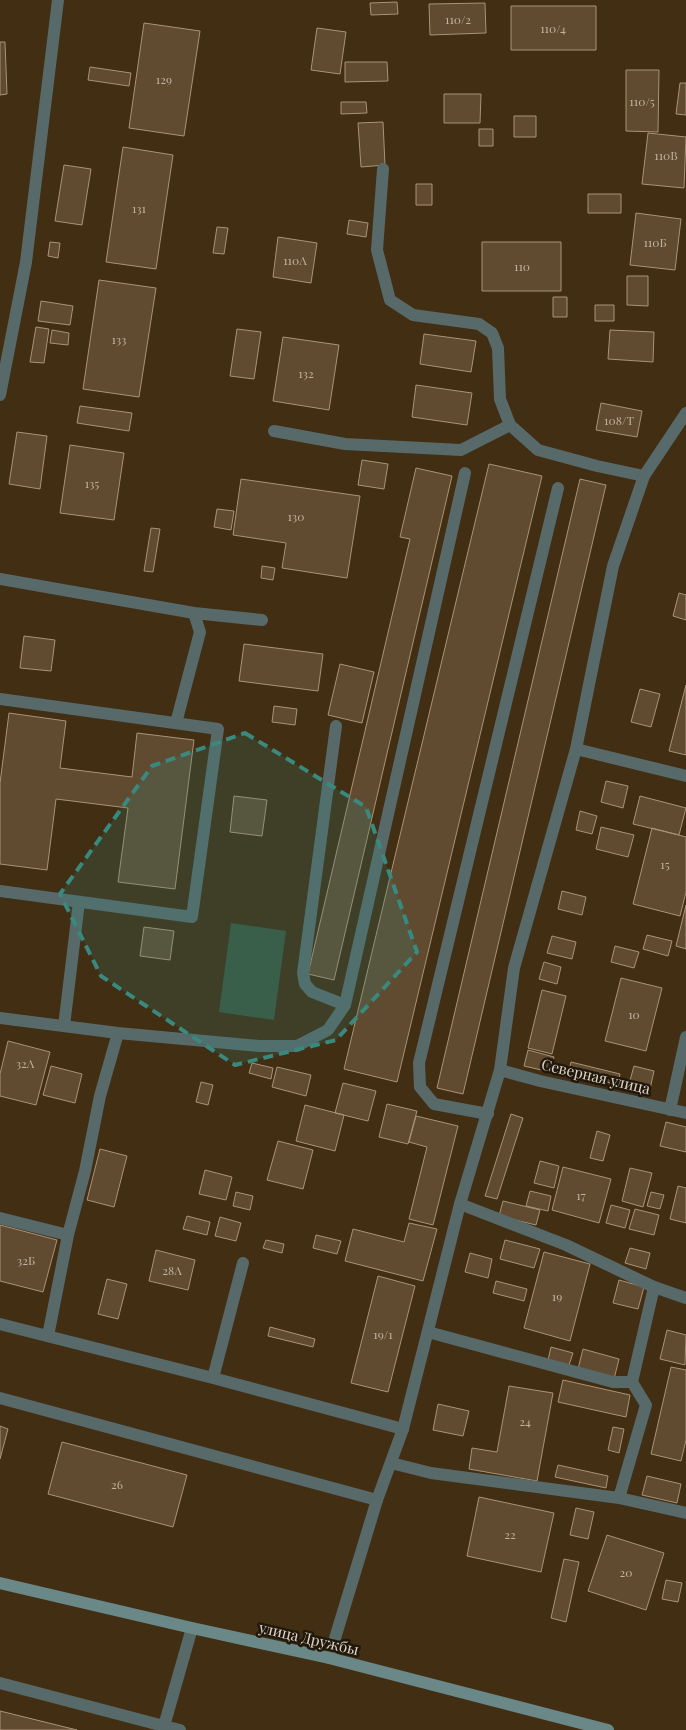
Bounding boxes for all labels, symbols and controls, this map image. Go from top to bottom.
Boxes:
house number: 110/2 [445,11,471,27]
house number: 110/4 [540,20,566,36]
house number: 129 [156,71,172,87]
house number: 110/5 [629,93,655,109]
house number: 110В [654,147,678,163]
house number: 131 [132,200,147,216]
house number: 110Б [643,234,667,250]
house number: 110А [283,252,307,268]
house number: 110 [514,258,530,274]
house number: 133 [111,331,127,347]
house number: 132 [298,365,314,381]
house number: 108/Т [604,412,634,428]
house number: 135 [85,475,99,491]
house number: 130 [288,508,304,524]
house number: 15 [660,856,670,872]
house number: 10 [628,1006,640,1022]
street label: Северная улица [540,1054,653,1098]
house number: 32А [16,1055,35,1071]
house number: 17 [576,1187,586,1203]
house number: 32Б [17,1252,35,1268]
house number: 28А [162,1262,182,1278]
house number: 19 [552,1288,562,1304]
house number: 19/1 [373,1326,393,1342]
house number: 24 [519,1413,531,1429]
house number: 26 [111,1476,123,1492]
house number: 22 [504,1526,516,1542]
house number: 20 [620,1564,632,1580]
street label: улица Дружбы [256,1617,361,1659]

